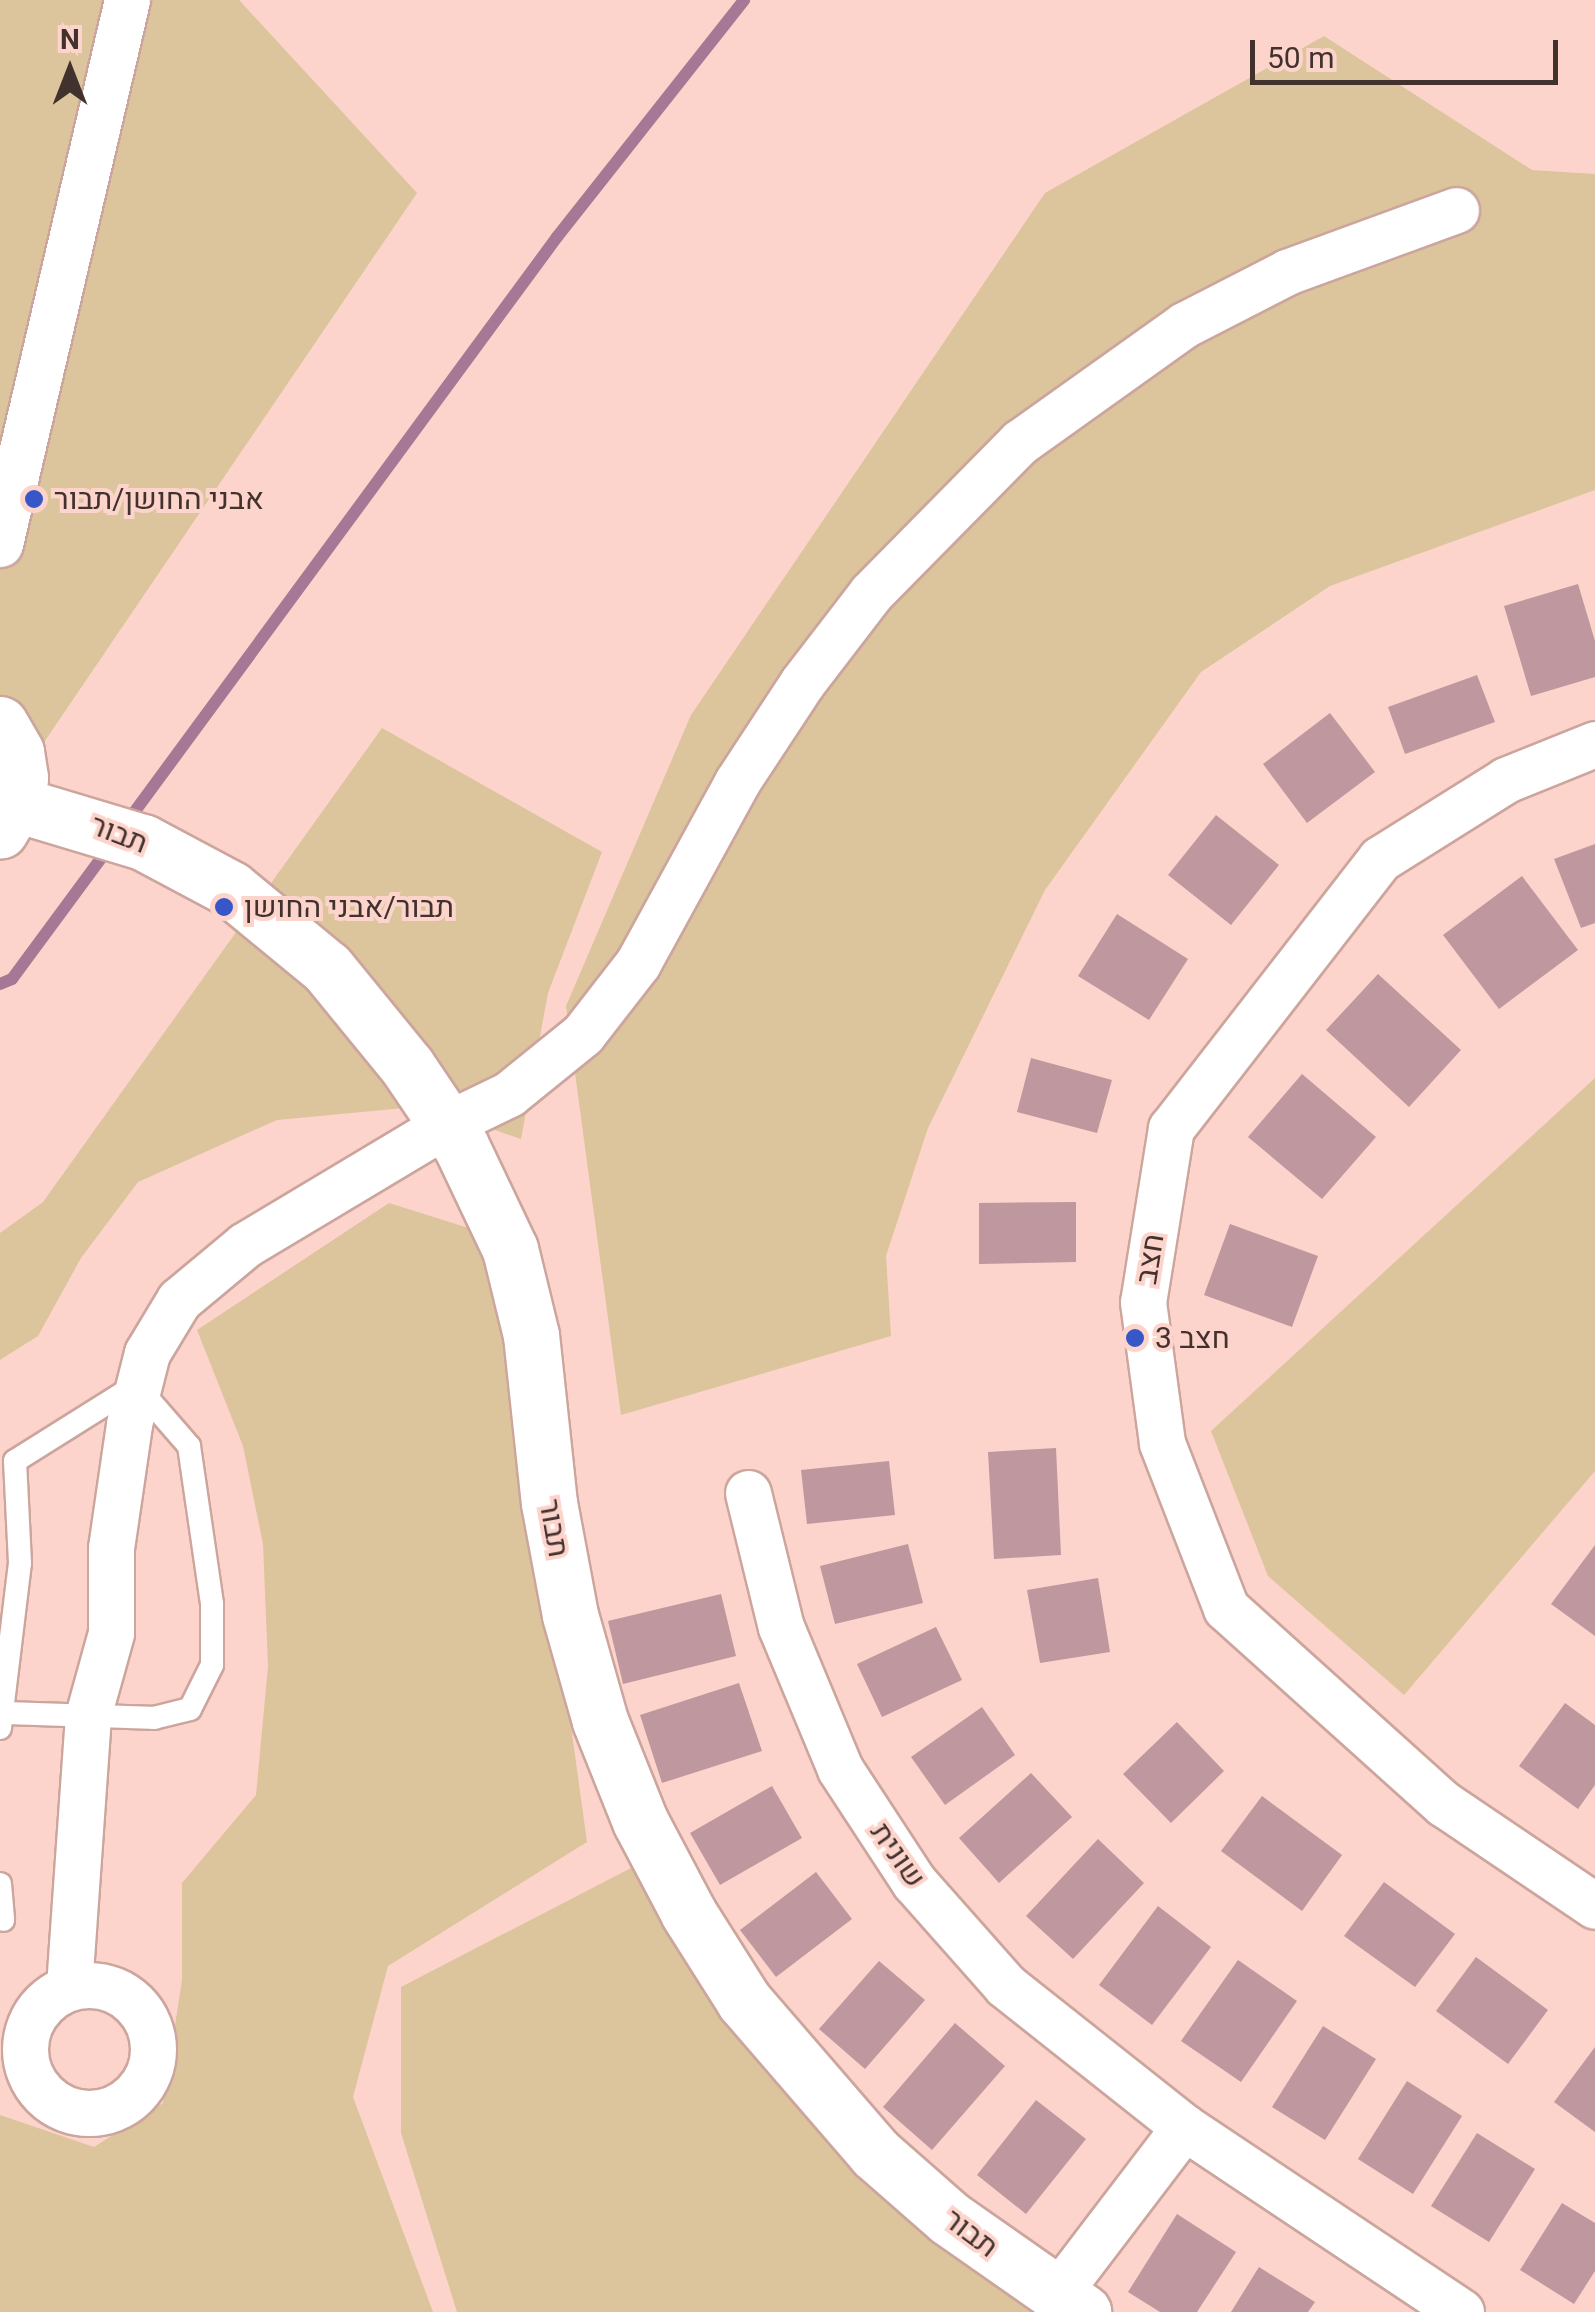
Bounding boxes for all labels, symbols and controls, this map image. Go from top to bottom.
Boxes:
north arrow [20,20,120,120]
scale bar [1255,20,1562,82]
text: N [60,23,80,56]
text: 50 m [1267,40,1334,75]
place label: אבני החושן/תבור [54,481,264,517]
marker: אבני החושן/תבור [23,488,45,510]
street label: תבור [85,807,153,861]
place label: תבור/אבני החושן [244,889,454,925]
marker: תבור/אבני החושן [213,896,235,918]
street label: חצב [1128,1231,1172,1287]
place label: חצב 3 [1155,1320,1230,1356]
marker: חצב 3 [1124,1327,1146,1349]
street label: תבור [531,1496,577,1560]
street label: שונית [863,1815,933,1895]
street label: תבור [937,2201,1005,2265]

